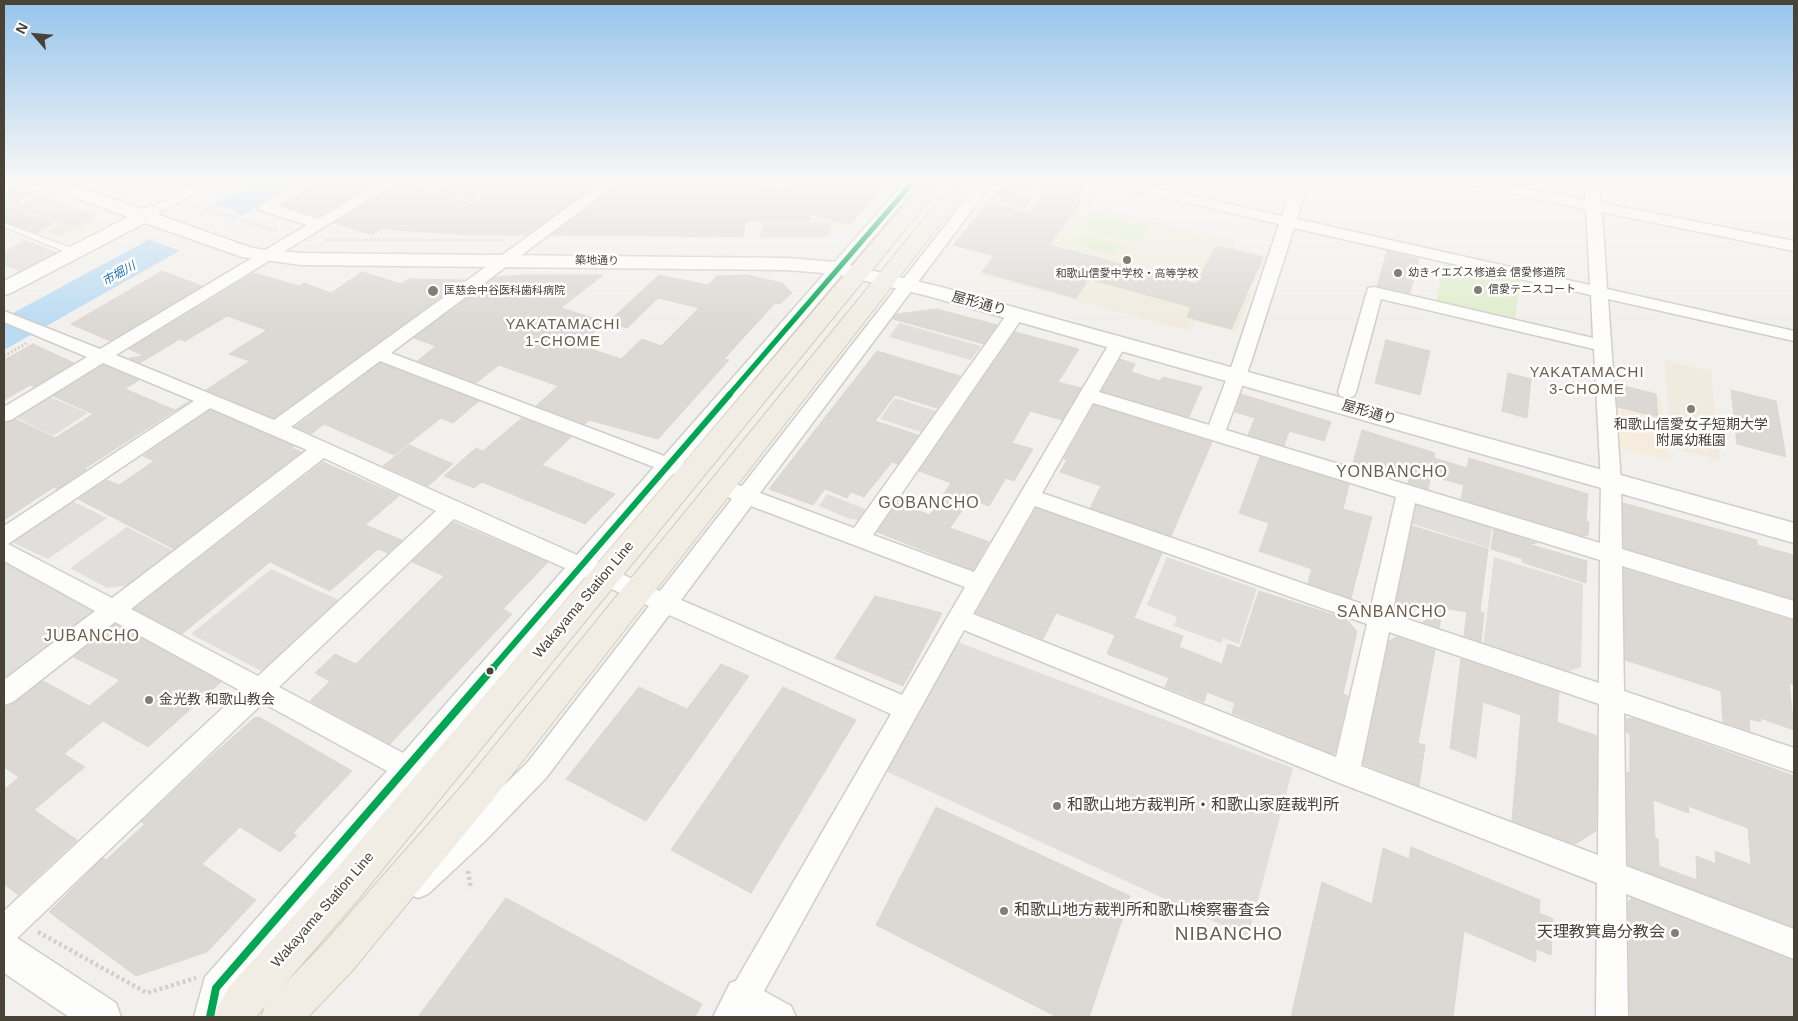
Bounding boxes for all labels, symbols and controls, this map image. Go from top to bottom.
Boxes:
north arrow [10,10,60,60]
text: N [12,20,31,36]
street label: 築地通り [575,254,619,268]
marker: 和歌山信愛中学校・高等学校 [1121,254,1133,266]
water label: 市堀川 [100,259,138,289]
place label: 幼きイエズス修道会 信愛修道院 [1408,266,1565,280]
place label: 和歌山信愛中学校・高等学校 [1056,267,1198,281]
marker: 幼きイエズス修道会 信愛修道院 [1392,267,1404,279]
place label: 信愛テニスコート [1488,283,1576,297]
marker: 匡慈会中谷医科歯科病院 [426,284,440,298]
place label: 匡慈会中谷医科歯科病院 [444,284,565,298]
marker: 信愛テニスコート [1472,284,1484,296]
street label: 屋形通り [950,289,1008,319]
district label: YAKATAMACHI 1-CHOME [504,316,622,351]
district label: YAKATAMACHI 3-CHOME [1528,364,1646,399]
street label: 屋形通り [1340,397,1398,429]
marker: 和歌山信愛女子短期大学 附属幼稚園 [1685,403,1697,415]
place label: 和歌山信愛女子短期大学 附属幼稚園 [1614,417,1768,450]
district label: YONBANCHO [1335,463,1449,483]
district label: GOBANCHO [877,494,981,514]
street label: Wakayama Station Line [530,538,638,662]
district label: SANBANCHO [1336,603,1448,623]
district label: JUBANCHO [43,627,141,647]
unlabelled marker [485,666,495,676]
place label: 金光教 和歌山教会 [159,692,275,708]
marker: 金光教 和歌山教会 [143,694,155,706]
place label: 和歌山地方裁判所・和歌山家庭裁判所 [1067,796,1339,816]
marker: 和歌山地方裁判所・和歌山家庭裁判所 [1051,800,1063,812]
street label: Wakayama Station Line [268,849,378,971]
place label: 和歌山地方裁判所和歌山検察審査会 [1014,901,1270,921]
marker: 和歌山地方裁判所和歌山検察審査会 [998,905,1010,917]
place label: 天理教箕島分教会 [1537,923,1665,943]
district label: NIBANCHO [1174,924,1284,946]
marker: 天理教箕島分教会 [1669,927,1681,939]

